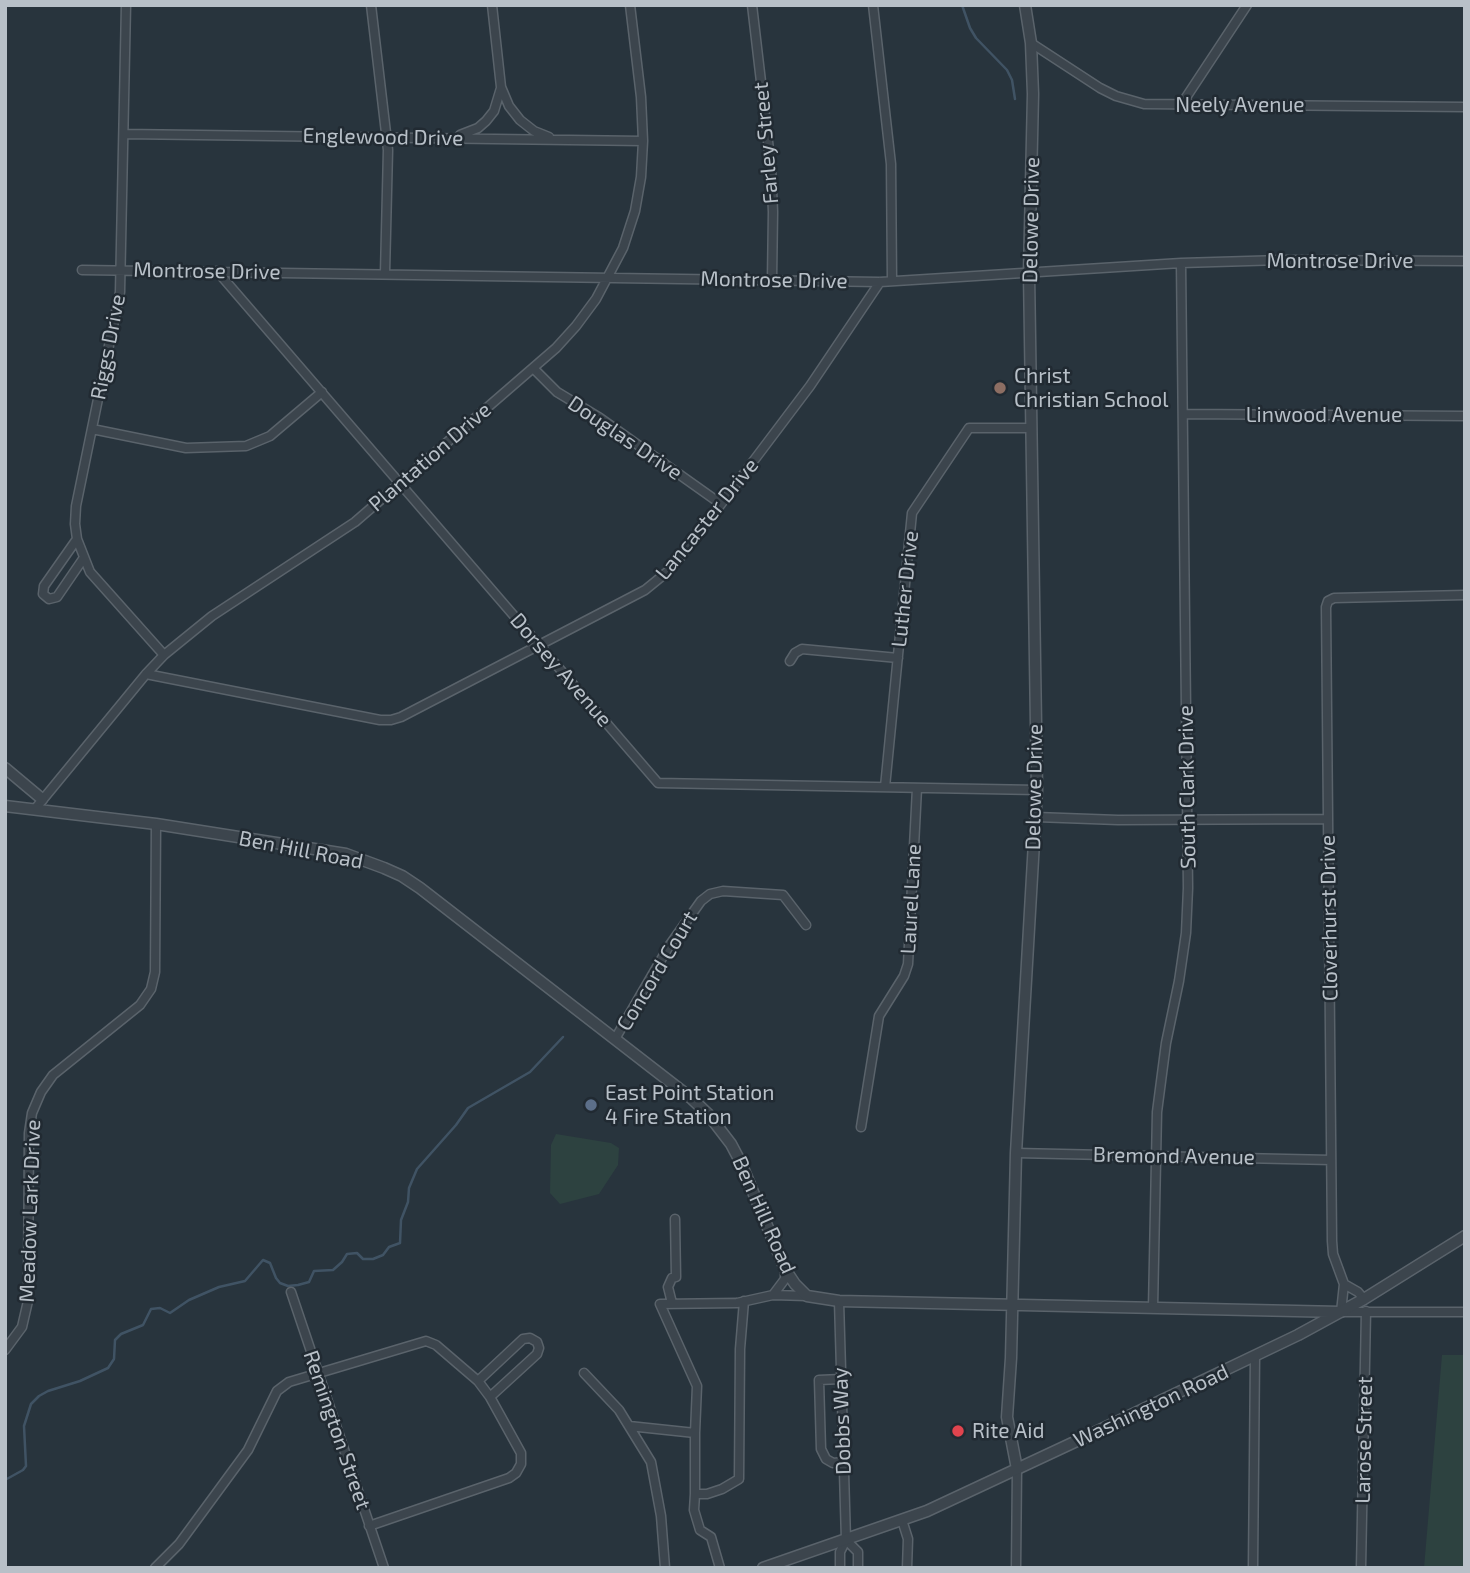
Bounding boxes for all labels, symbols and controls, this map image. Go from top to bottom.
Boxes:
street label: Farley Street [748,81,784,205]
street label: Neely Avenue [1175,92,1305,118]
street label: Englewood Drive [302,123,464,151]
street label: Delowe Drive [1017,157,1045,283]
street label: Montrose Drive [1266,248,1414,274]
street label: Montrose Drive [133,257,281,285]
street label: Montrose Drive [700,266,848,294]
street label: Riggs Drive [85,292,131,402]
place label: Christ Christian School [1014,363,1168,413]
marker: Christ Christian School [992,380,1008,396]
street label: Douglas Drive [563,390,687,486]
street label: Plantation Drive [364,397,496,517]
street label: Linwood Avenue [1246,402,1402,428]
street label: Lancaster Drive [650,453,764,585]
street label: Luther Drive [886,529,924,649]
street label: Dorsey Avenue [505,608,617,732]
street label: South Clark Drive [1173,705,1201,869]
street label: Delowe Drive [1020,724,1048,850]
street label: Ben Hill Road [237,826,365,874]
street label: Cloverhurst Drive [1315,835,1343,1001]
street label: Laurel Lane [896,843,926,955]
street label: Concord Court [611,907,703,1035]
place label: East Point Station 4 Fire Station [605,1080,774,1130]
marker: East Point Station 4 Fire Station [583,1097,599,1113]
street label: Meadow Lark Drive [14,1119,46,1303]
street label: Bremond Avenue [1093,1142,1255,1170]
street label: Ben Hill Road [727,1152,801,1278]
street label: Remington Street [298,1347,376,1513]
street label: Washington Road [1069,1359,1233,1453]
street label: Dobbs Way [828,1367,856,1475]
street label: Larose Street [1350,1376,1378,1504]
place label: Rite Aid [972,1418,1044,1444]
marker: Rite Aid [950,1423,966,1439]

